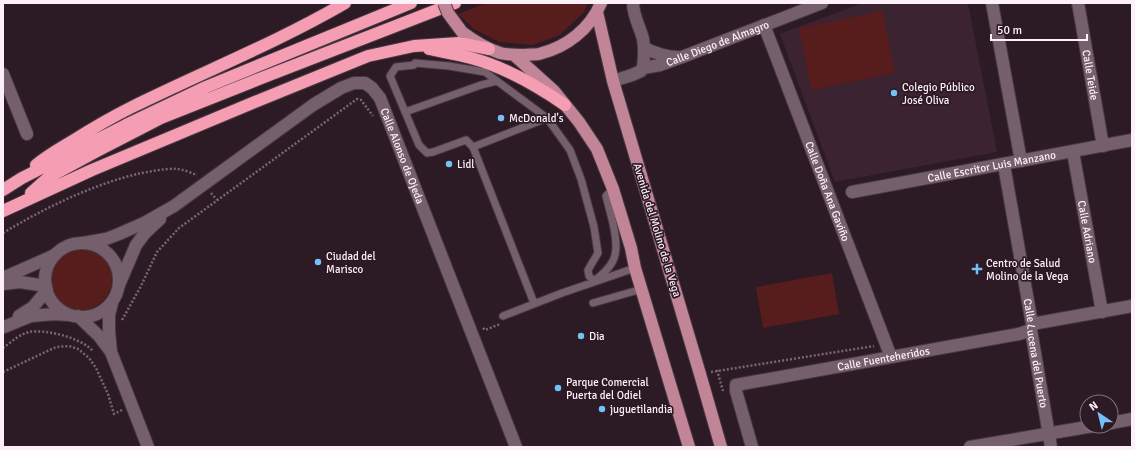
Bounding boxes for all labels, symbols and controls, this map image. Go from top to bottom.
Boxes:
scale bar [991,16,1087,42]
street label: Calle Diego de Almagro [664,18,771,69]
text: 50 m [997,23,1022,38]
street label: Calle Teide [1080,49,1101,101]
place label: Colegio Público José Oliva [902,81,975,107]
marker: Colegio Público José Oliva [889,88,899,98]
street label: Calle Alonso de Ojeda [378,106,427,206]
place label: McDonald's [509,112,564,125]
marker: McDonald's [496,113,506,123]
street label: Calle Doña Ana Gaviño [803,139,853,243]
street label: Calle Escritor Luis Manzano [926,148,1057,184]
place label: Lidl [457,158,475,171]
marker: Lidl [444,159,454,169]
street label: Avenida del Molino de la Vega [630,162,684,299]
street label: Calle Adriano [1075,199,1100,264]
place label: Ciudad del Marisco [326,250,376,276]
marker: Ciudad del Marisco [313,257,323,267]
place label: Centro de Salud Molino de la Vega [986,257,1069,283]
marker: Centro de Salud Molino de la Vega [971,263,983,275]
street label: Calle Lucena del Puerto [1021,297,1051,409]
place label: Dia [589,330,605,343]
marker: Dia [576,331,586,341]
street label: Calle Fuenteheridos [836,344,931,373]
place label: Parque Comercial Puerta del Odiel [566,376,649,402]
marker: Parque Comercial Puerta del Odiel [553,383,563,393]
north arrow [1079,394,1119,434]
text: N [1087,399,1100,414]
place label: juguetilandia [610,403,673,416]
marker: juguetilandia [597,404,607,414]

